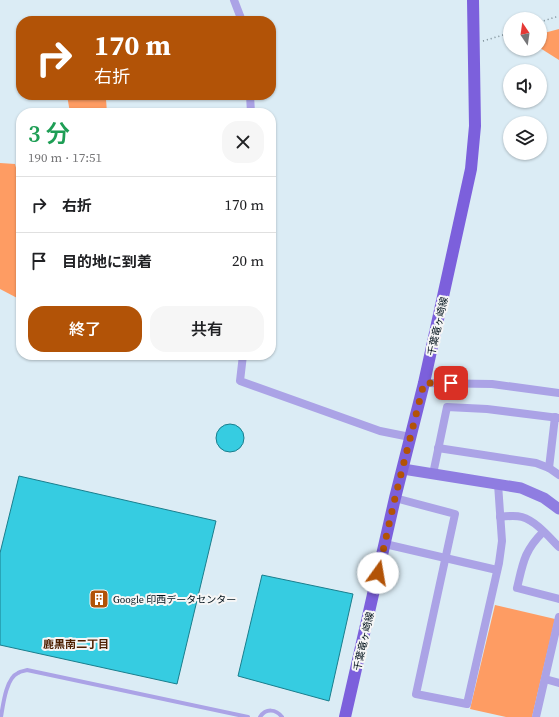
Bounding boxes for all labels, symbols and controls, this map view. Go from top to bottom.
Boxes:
north arrow [503,12,547,56]
map controls [503,12,547,160]
text: 170 m [94,26,171,64]
icon: right [28,32,80,84]
text: 右折 [94,64,130,89]
button: sound [503,64,547,108]
button: layers [503,116,547,160]
text: 3 分 [28,117,70,150]
button: close [222,121,264,163]
text: 190 m · 17:51 [28,149,102,166]
icon: right [28,194,50,216]
text: 170 m [224,194,264,215]
text: 右折 [62,195,92,216]
icon: arrive [28,250,50,272]
text: 20 m [232,250,264,271]
text: 目的地に到着 [62,251,152,272]
street label: 千葉竜ヶ崎線 [424,295,451,357]
button: 終了 [28,306,142,352]
button: 共有 [150,306,264,352]
pin [434,366,468,400]
icon: arrive [440,372,462,394]
position arrow [357,552,399,594]
building icon: Google 印西データセンター [88,588,110,610]
place label: Google 印西データセンター [113,593,236,606]
street label: 千葉竜ヶ崎線 [350,610,377,672]
district label: 鹿黒南二丁目 [43,637,109,652]

